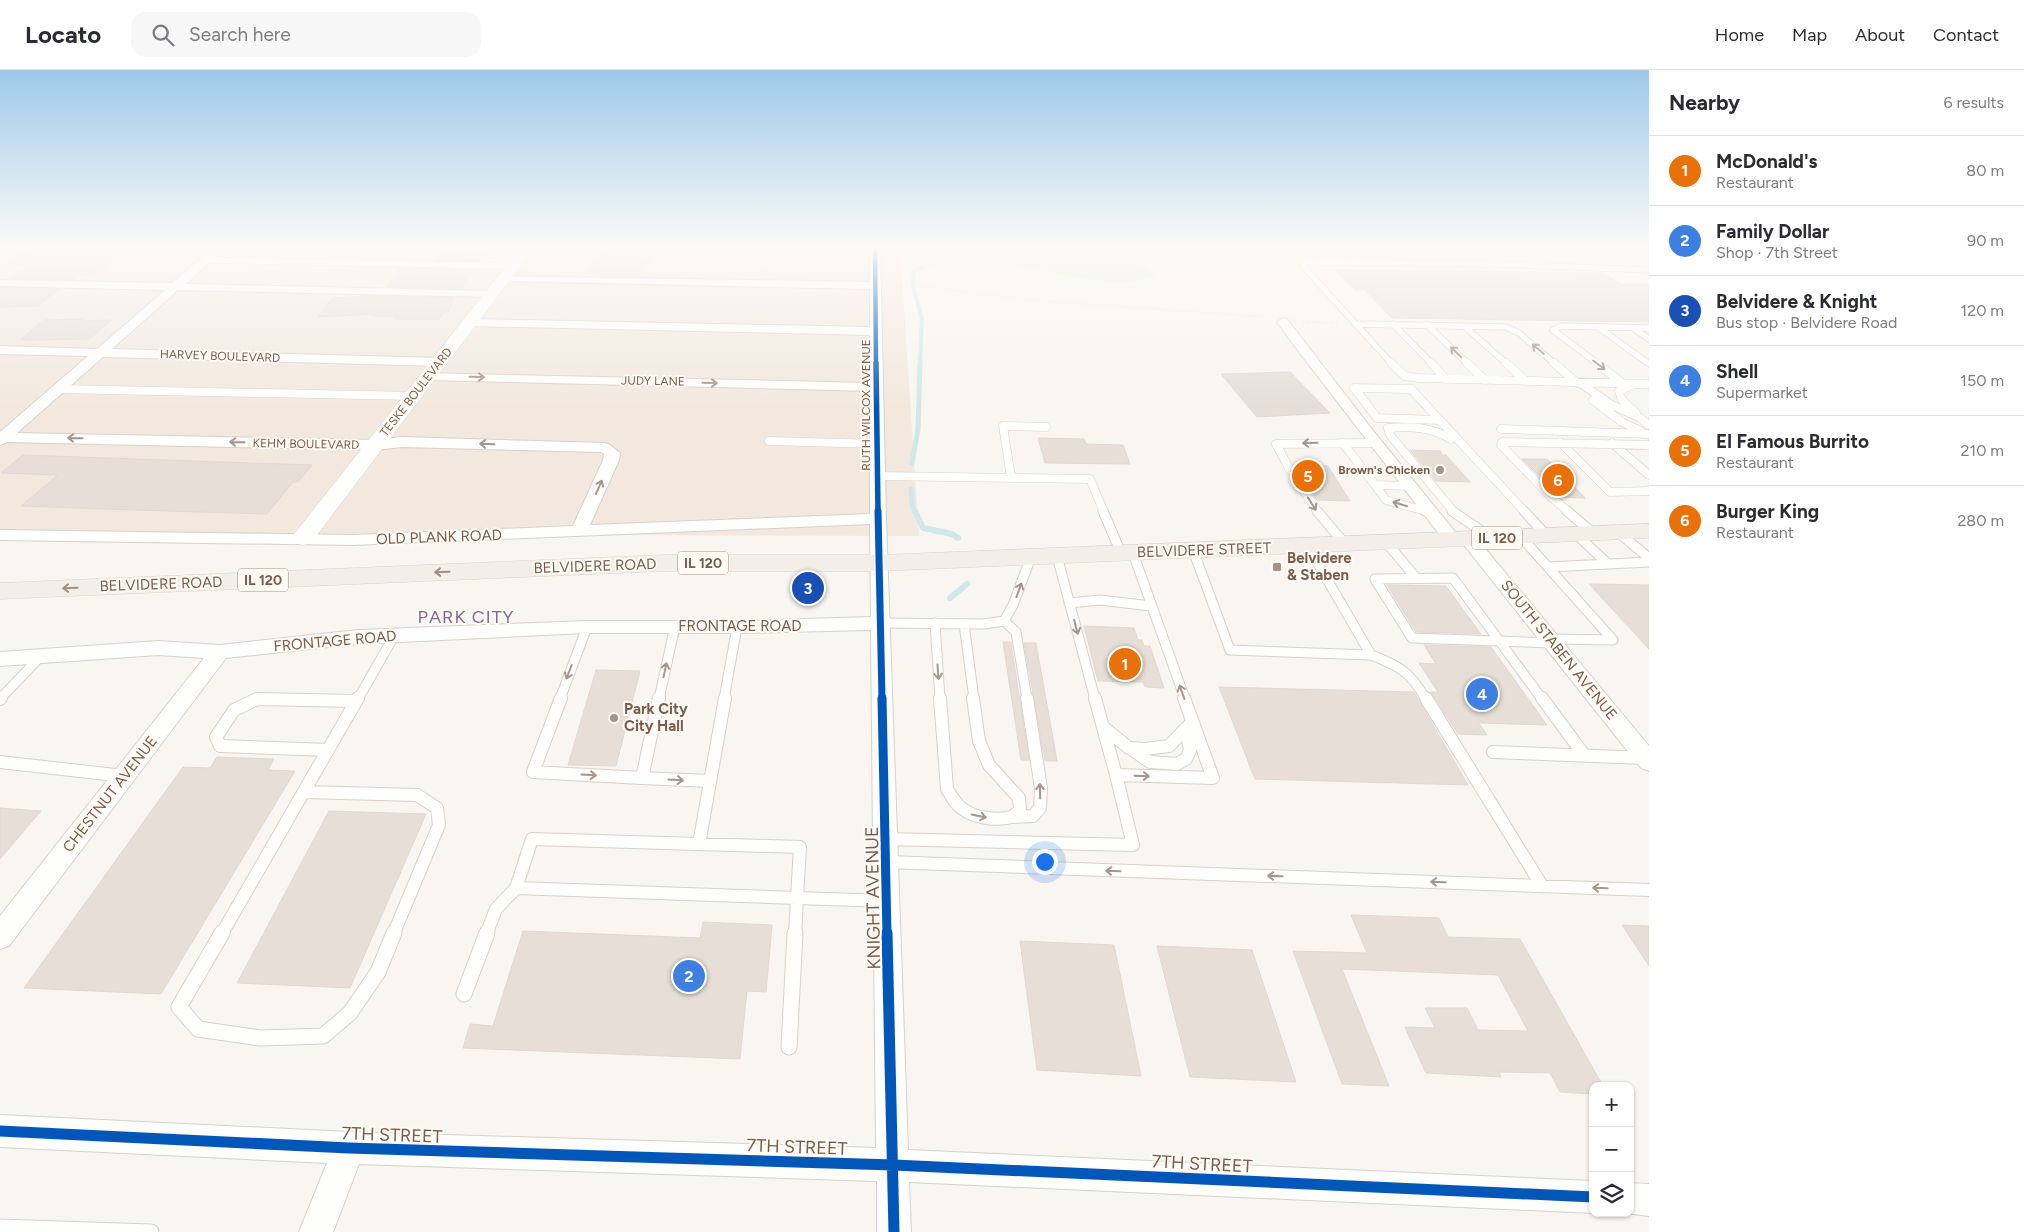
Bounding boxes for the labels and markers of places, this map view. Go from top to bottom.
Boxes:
pin: 5 [1292,457,1324,495]
pin: 6 [1542,461,1574,499]
place label: Brown's Chicken [1338,463,1430,477]
marker: Brown's Chicken [1434,464,1446,476]
place label: Belvidere & Staben [1287,549,1352,584]
marker: Belvidere & Staben [1271,561,1283,573]
pin: 3 [792,569,824,607]
pin: 1 [1109,645,1141,683]
pin: 4 [1466,675,1498,713]
place label: Park City City Hall [624,700,688,735]
marker: Park City City Hall [608,712,620,724]
pin: 2 [673,957,705,995]

